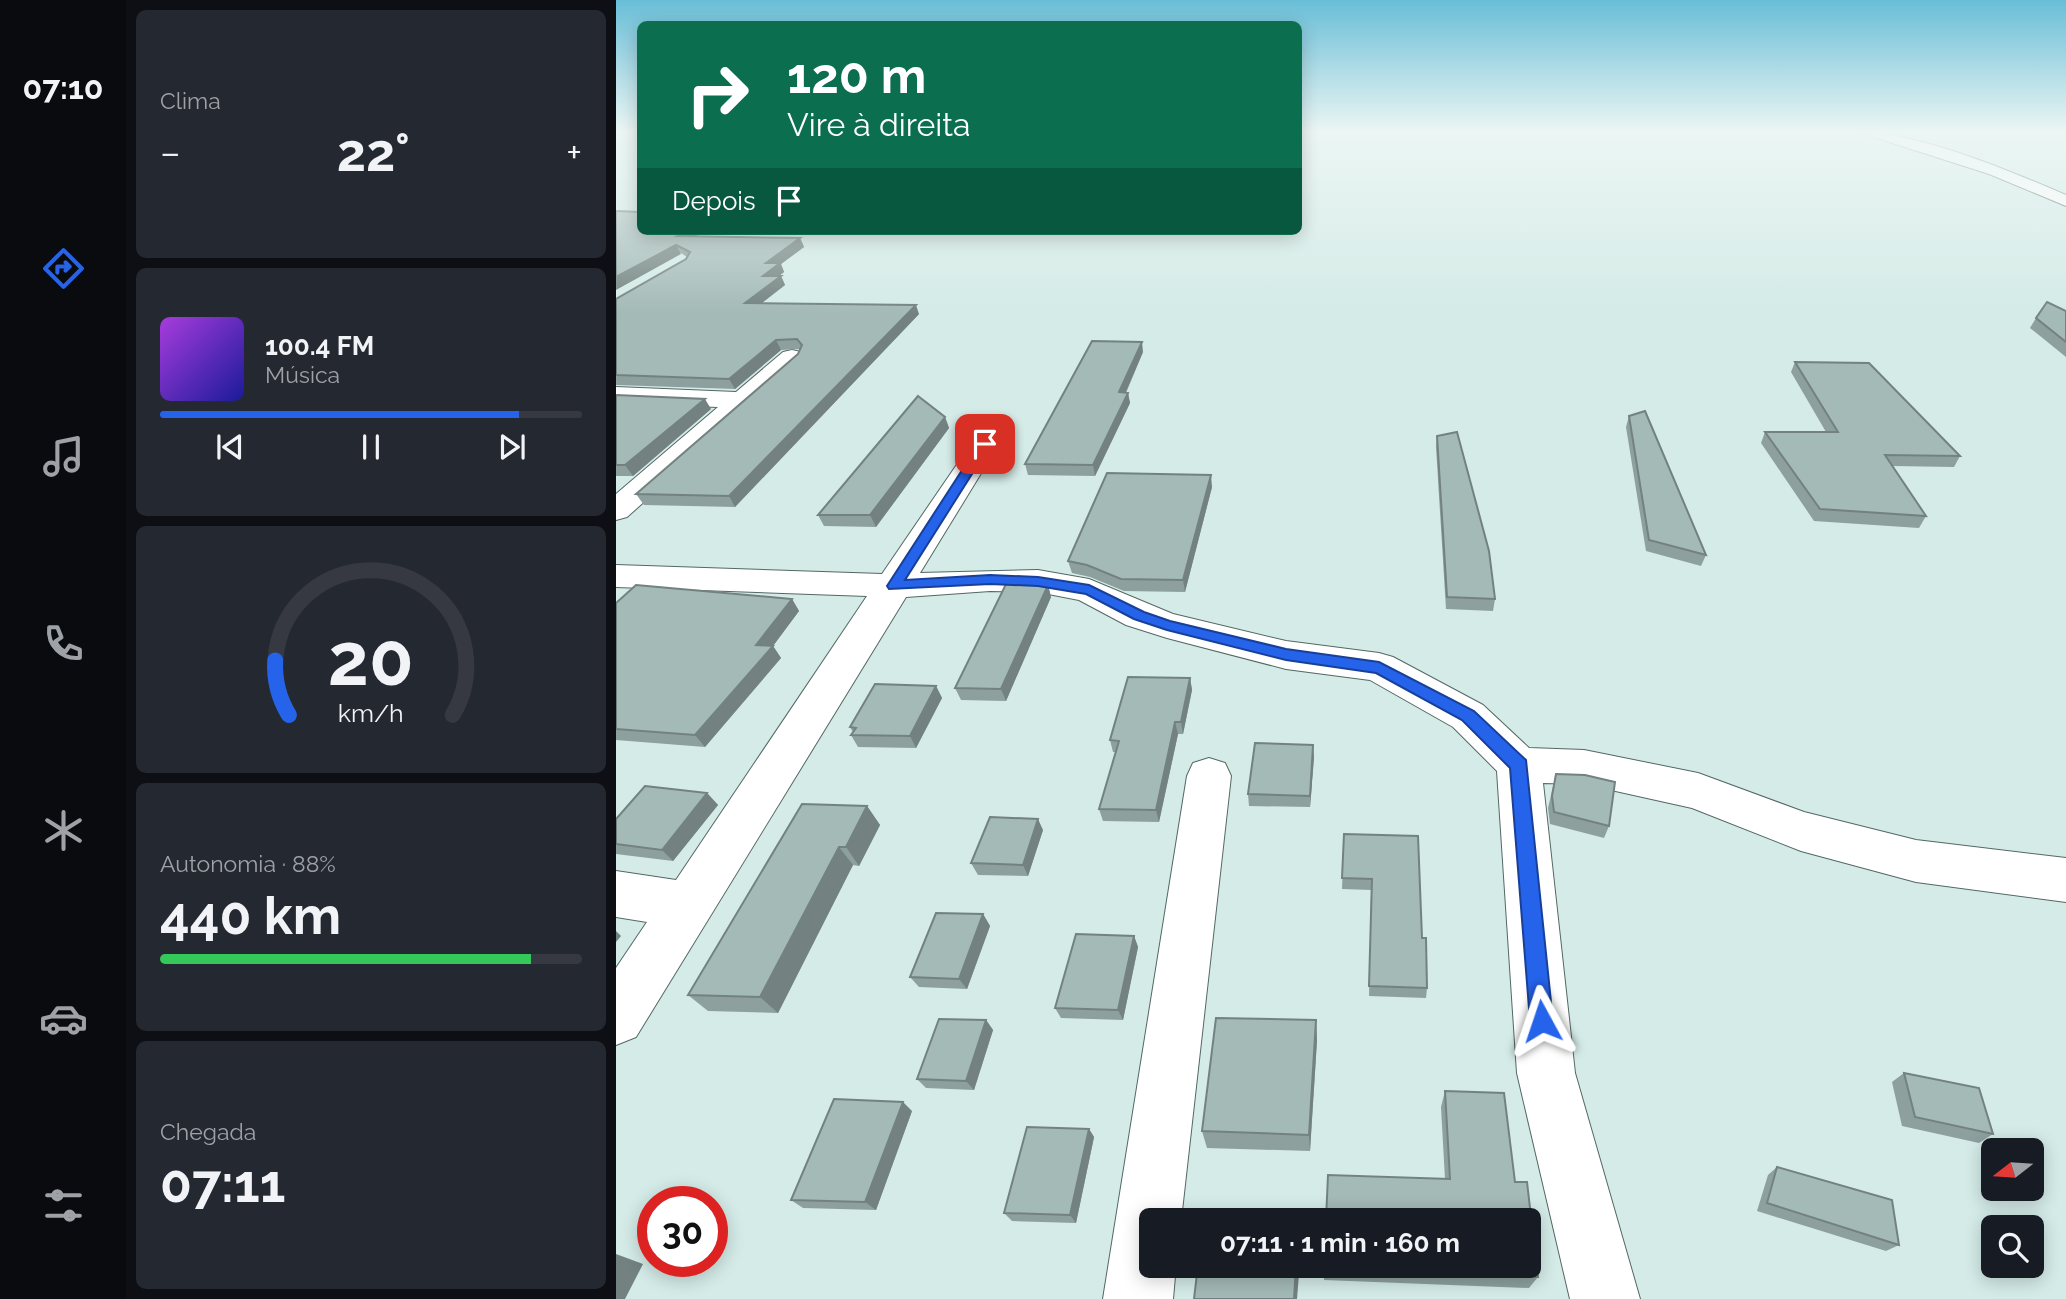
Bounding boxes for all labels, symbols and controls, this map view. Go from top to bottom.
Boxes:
text: 120 m [787,47,926,104]
icon: right [672,49,763,140]
text: 07:10 [23,69,103,106]
text: Clima [160,87,221,114]
text: Vire à direita [787,106,970,143]
text: 22° [337,122,410,183]
text: − [160,130,180,175]
text: + [566,130,582,175]
icon: arrive [770,182,808,220]
text: Depois [672,186,756,216]
icon: directions [39,244,88,293]
text: 100.4 FM [265,331,374,361]
text: Música [265,361,340,388]
pin [955,414,1015,474]
icon: arrive [966,425,1004,463]
icon: previous [211,428,249,466]
icon: pause [352,428,390,466]
icon: next [493,428,531,466]
icon: music [39,432,88,481]
text: 20 [328,618,414,703]
icon: phone [39,619,88,668]
text: km/h [338,698,404,728]
icon: climate [39,806,88,855]
text: Autonomia · 88% [160,850,336,877]
text: 440 km [160,885,341,946]
position arrow [1505,984,1579,1058]
icon: car [39,994,88,1043]
text: Chegada [160,1118,256,1145]
north arrow [1981,1138,2044,1200]
map controls [1981,1138,2044,1278]
text: 07:11 [160,1153,285,1214]
icon: filters [39,1181,88,1230]
speed limit sign: 30 [637,1186,728,1277]
button: search [1981,1215,2044,1278]
text: 07:11 · 1 min · 160 m [1220,1228,1460,1258]

